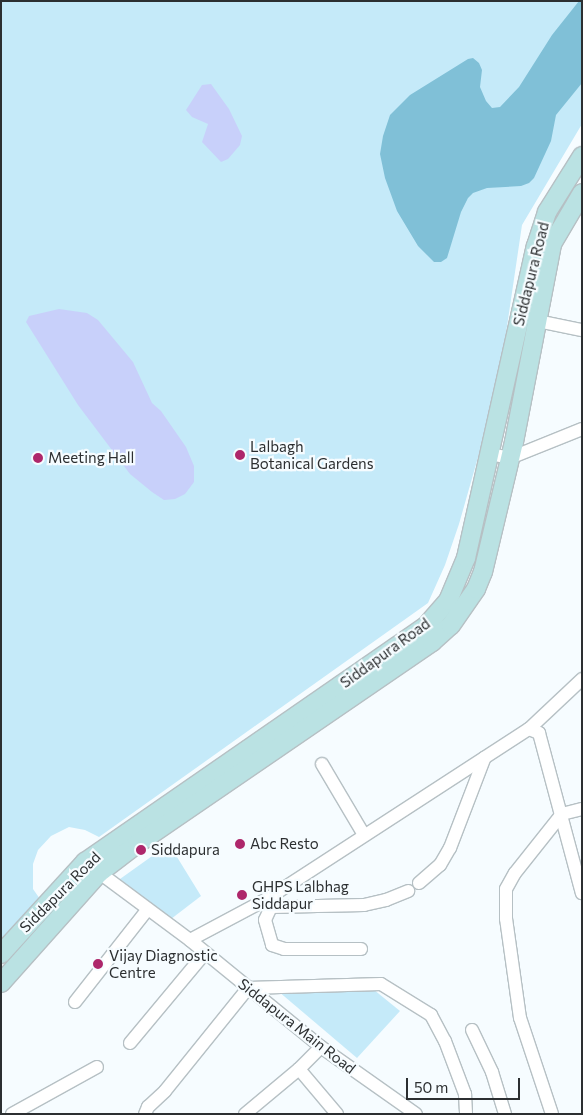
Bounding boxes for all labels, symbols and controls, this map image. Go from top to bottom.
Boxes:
street label: Siddapura Road [509,220,553,328]
place label: Lalbagh Botanical Gardens [250,437,373,472]
place label: Meeting Hall [48,449,134,467]
marker: Lalbagh Botanical Gardens [234,449,246,461]
marker: Meeting Hall [32,452,44,464]
street label: Siddapura Road [337,614,433,692]
place label: Abc Resto [250,835,319,853]
marker: Abc Resto [234,838,246,850]
place label: Siddapura [151,841,220,859]
marker: Siddapura [135,844,147,856]
street label: Siddapura Road [16,848,104,936]
place label: GHPS Lalbhag Siddapur [252,877,349,912]
marker: GHPS Lalbhag Siddapur [236,889,248,901]
place label: Vijay Diagnostic Centre [109,946,218,981]
marker: Vijay Diagnostic Centre [91,957,105,971]
street label: Siddapura Main Road [235,975,359,1077]
scale bar [408,1068,522,1100]
text: 50 m [414,1078,448,1096]

